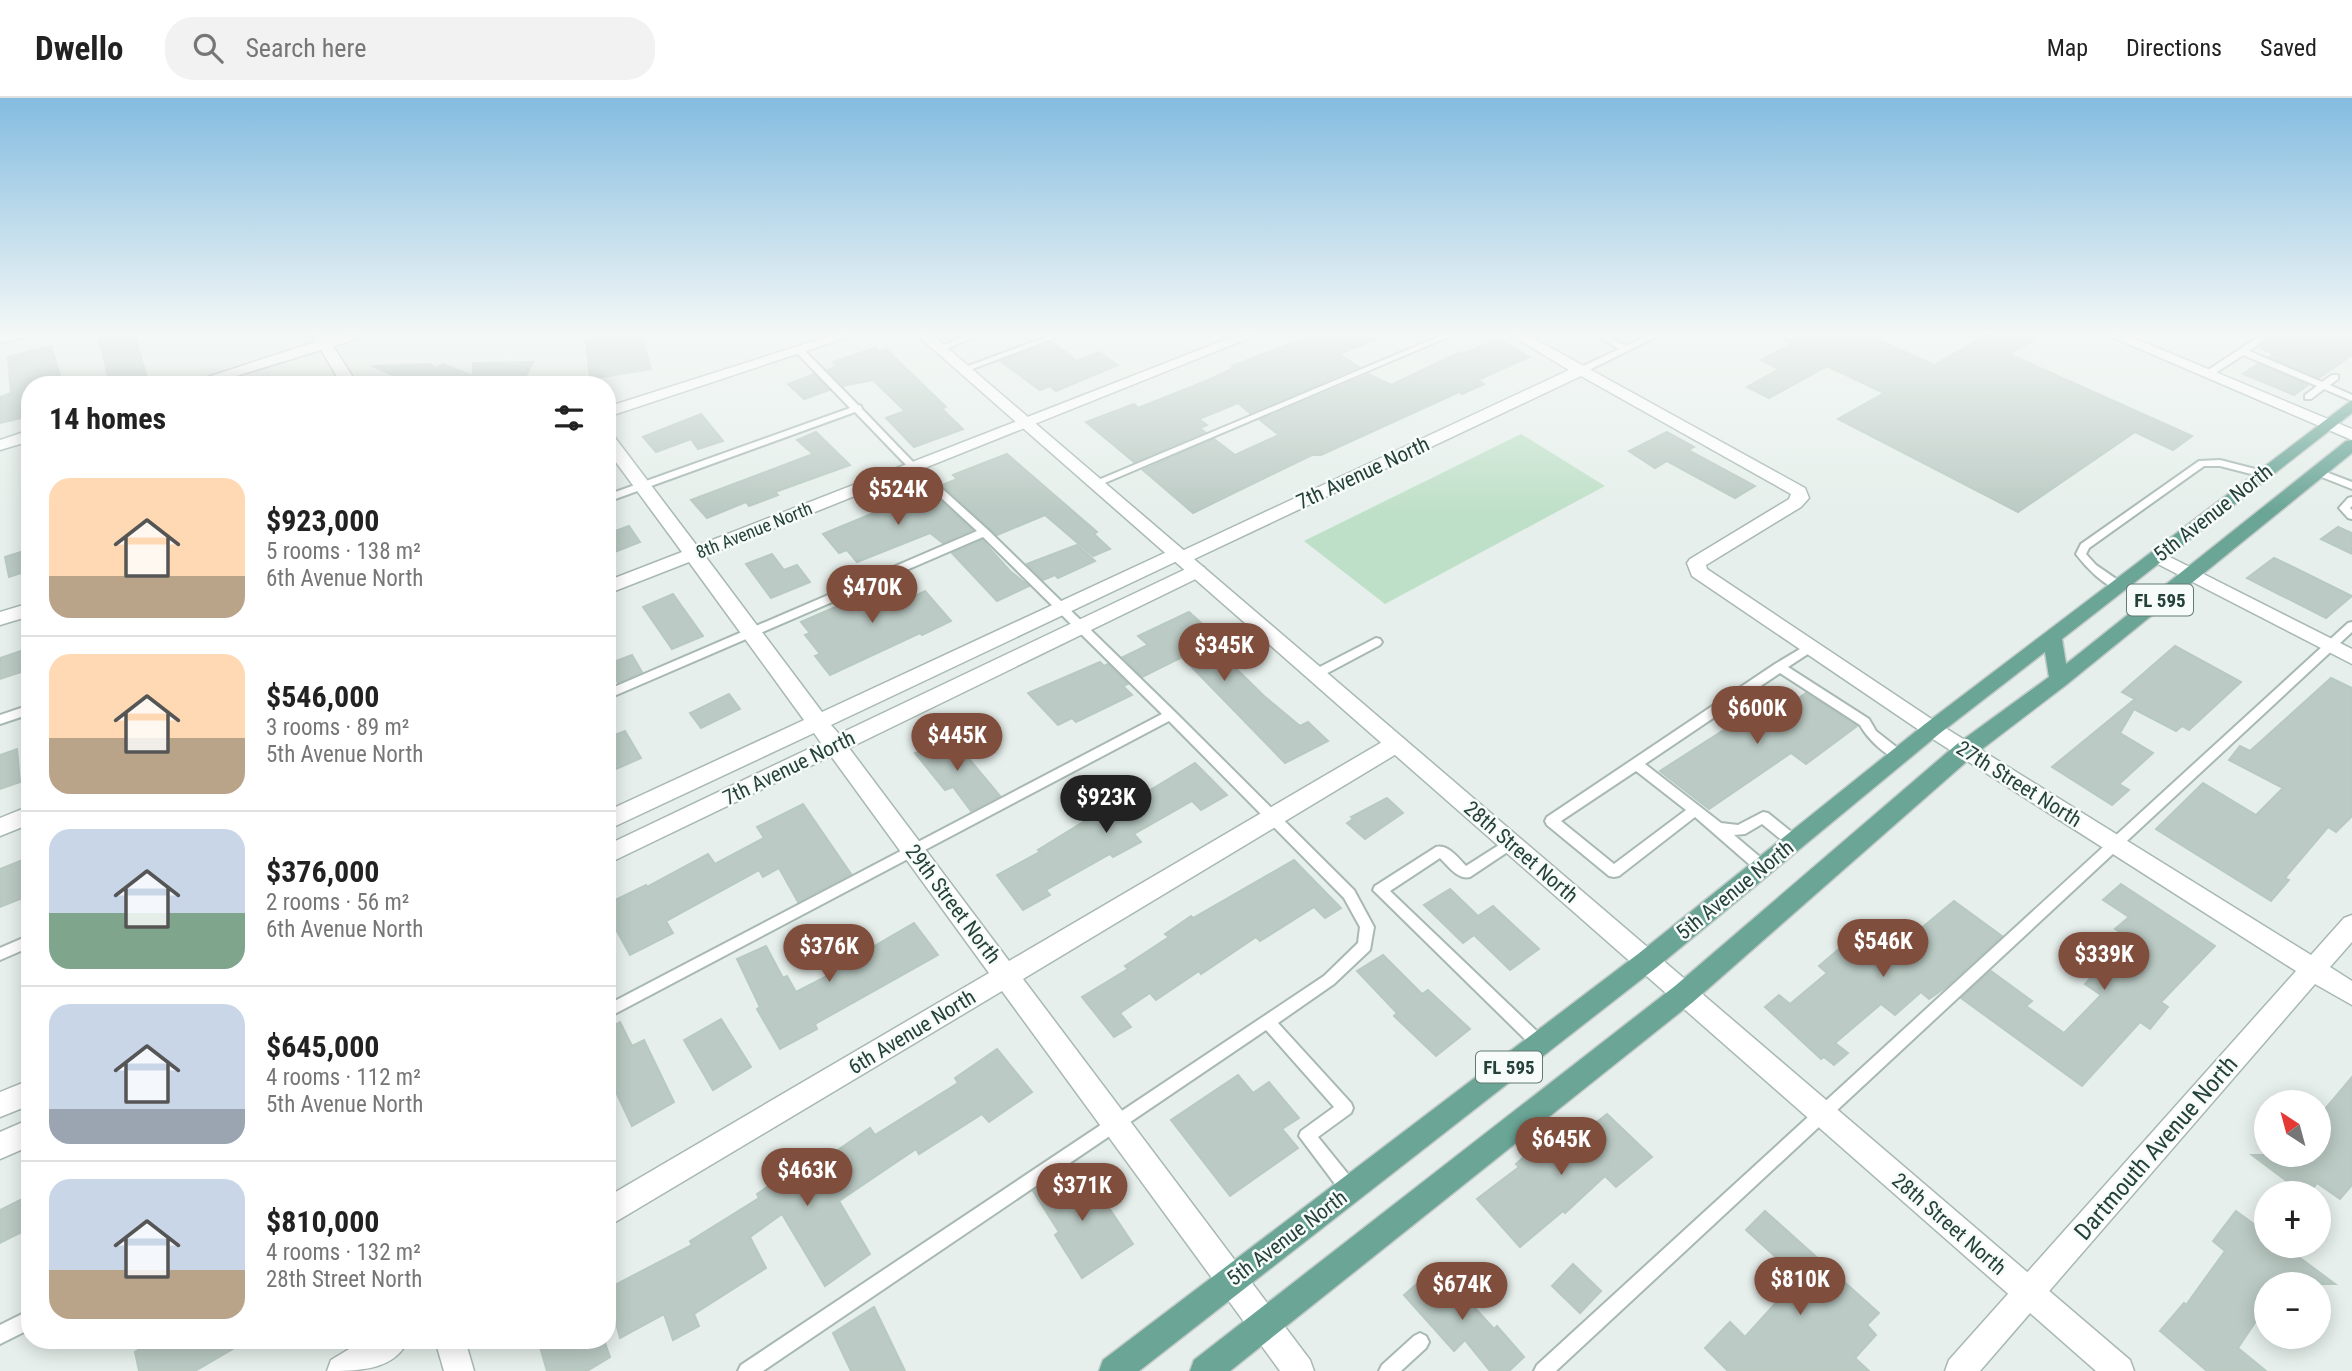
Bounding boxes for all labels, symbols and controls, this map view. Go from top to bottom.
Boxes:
search box [165,17,655,80]
text: Dwello [35,29,123,68]
icon: search [189,29,227,67]
text: Search here [245,33,366,63]
text: Map [2047,34,2088,62]
text: Directions [2126,34,2222,62]
text: Saved [2260,34,2317,62]
icon: filters [550,399,588,437]
text: 14 homes [49,401,166,436]
street label: 7th Avenue North [1293,432,1433,514]
street label: 5th Avenue North [2149,459,2277,567]
pin: $524K [849,468,947,527]
text: $524K [868,476,928,503]
street label: 8th Avenue North [693,497,815,563]
text: $923,000 [266,503,379,538]
icon: home [105,506,189,590]
text: 5 rooms · 138 m² [266,538,421,565]
text: 6th Avenue North [266,565,423,592]
pin: $470K [823,566,921,625]
text: $470K [842,574,902,601]
road number: FL 595 [2127,584,2193,615]
pin: $345K [1175,624,1273,683]
text: $345K [1194,632,1254,659]
text: $546,000 [266,679,379,714]
icon: home [105,682,189,766]
pin: $600K [1708,686,1806,746]
text: $600K [1727,695,1787,722]
text: 3 rooms · 89 m² [266,714,409,741]
pin: $445K [908,714,1006,773]
text: $445K [927,722,987,749]
street label: 7th Avenue North [719,726,859,810]
street label: 27th Street North [1952,736,2086,832]
text: 5th Avenue North [266,741,423,768]
pin: $923K [1057,776,1155,835]
text: $923K [1076,784,1136,811]
street label: 28th Street North [1459,796,1583,908]
street label: 5th Avenue North [1672,835,1798,945]
street label: 29th Street North [900,840,1006,968]
text: $376,000 [266,854,379,889]
icon: home [105,857,189,941]
text: 2 rooms · 56 m² [266,889,409,916]
text: 6th Avenue North [266,916,423,943]
pin: $546K [1834,920,1932,979]
pin: $376K [780,924,878,984]
text: $546K [1853,928,1913,955]
pin: $339K [2055,932,2153,992]
text: $376K [799,933,859,960]
text: $339K [2074,941,2134,968]
street label: 6th Avenue North [844,985,980,1079]
text: $645,000 [266,1029,379,1064]
icon: home [105,1032,189,1116]
street label: Dartmouth Avenue North [2069,1050,2243,1246]
road number: FL 595 [1476,1051,1542,1082]
text: 4 rooms · 112 m² [266,1064,421,1091]
north arrow [2254,1090,2331,1167]
map controls [2254,1090,2331,1349]
text: 5th Avenue North [266,1091,423,1118]
pin: $645K [1512,1118,1610,1177]
text: $645K [1531,1126,1591,1153]
pin: $463K [758,1148,856,1208]
text: $463K [777,1157,837,1184]
pin: $371K [1033,1164,1131,1223]
street label: 28th Street North [1887,1168,2011,1280]
text: $371K [1052,1172,1112,1199]
button: + [2254,1181,2331,1258]
street label: 5th Avenue North [1222,1185,1352,1291]
text: $810,000 [266,1204,379,1239]
icon: home [105,1207,189,1291]
text: 4 rooms · 132 m² [266,1239,421,1266]
pin: $810K [1751,1258,1849,1317]
pin: $674K [1413,1262,1511,1322]
text: 28th Street North [266,1266,422,1293]
text: $810K [1770,1266,1830,1293]
text: $674K [1432,1271,1492,1298]
button: − [2254,1272,2331,1349]

